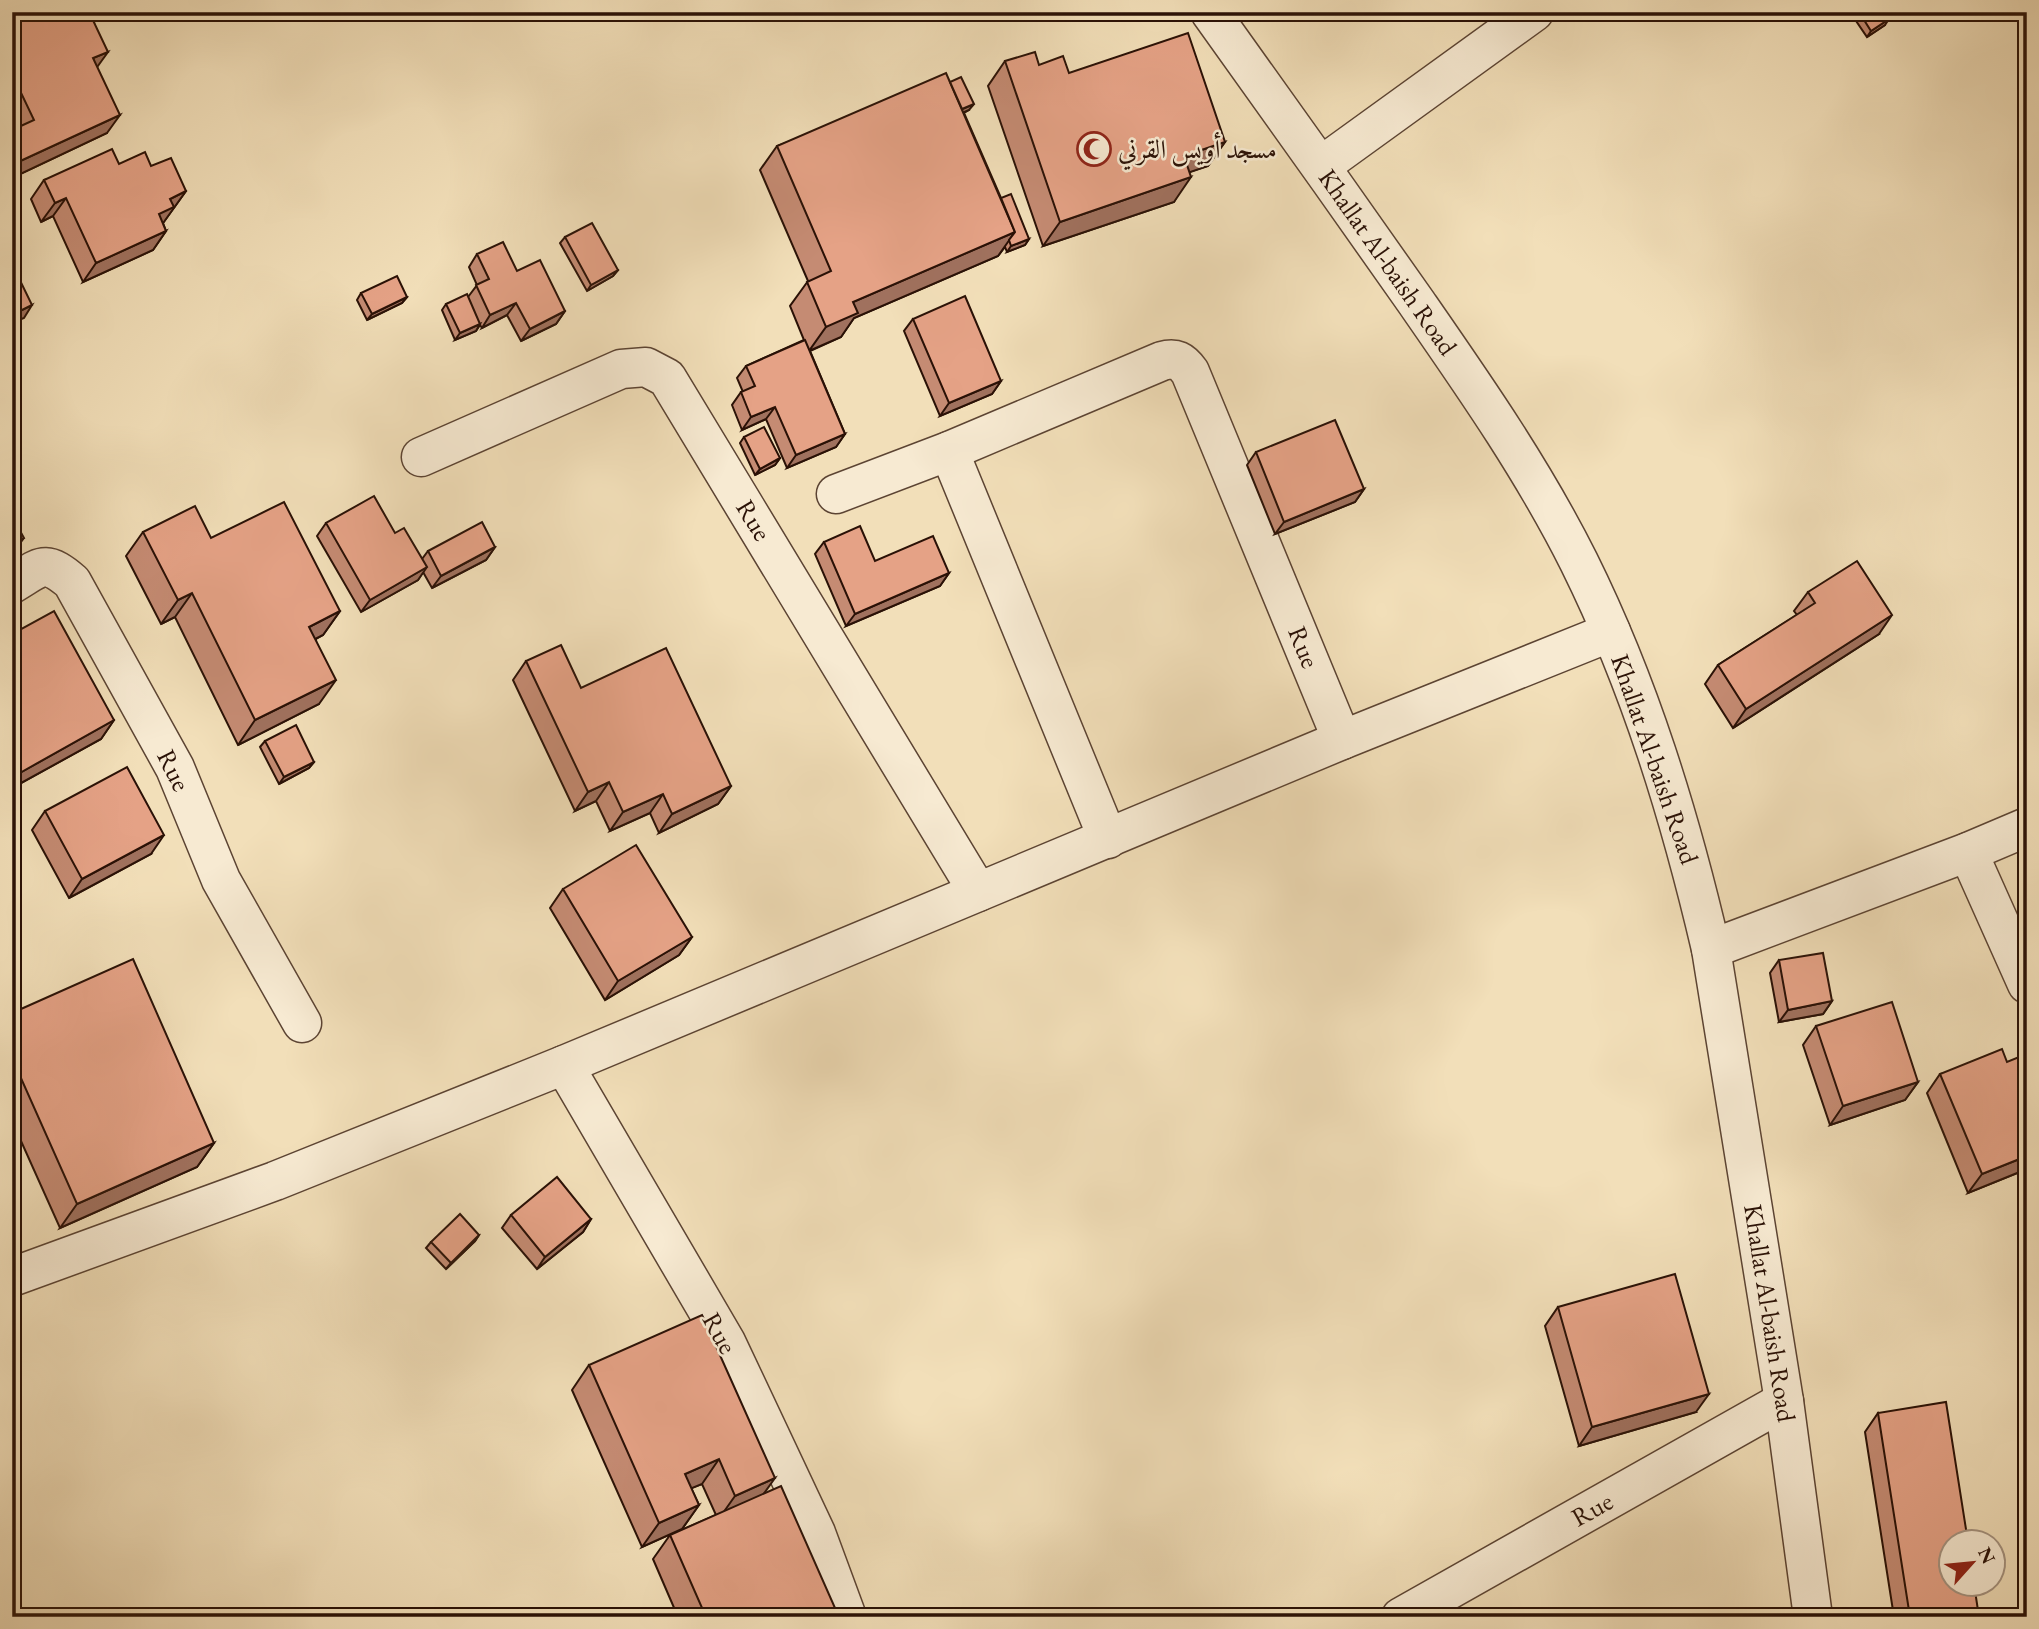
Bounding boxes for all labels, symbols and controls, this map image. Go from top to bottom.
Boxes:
mosque icon: مسجد أويس القرني [1075,130,1113,168]
place label: مسجد أويس القرني [1118,132,1277,171]
street label: Khallat Al-baish Road [1311,162,1466,363]
street label: Rue [729,493,779,547]
street label: Rue [1280,621,1328,673]
street label: Khallat Al-baish Road [1603,649,1707,869]
street label: Rue [149,743,199,797]
street label: Khallat Al-baish Road [1736,1202,1804,1425]
street label: Rue [695,1306,745,1360]
street label: Rue [1565,1484,1619,1534]
north arrow [1938,1528,2008,1598]
text: N [1972,1543,2002,1569]

